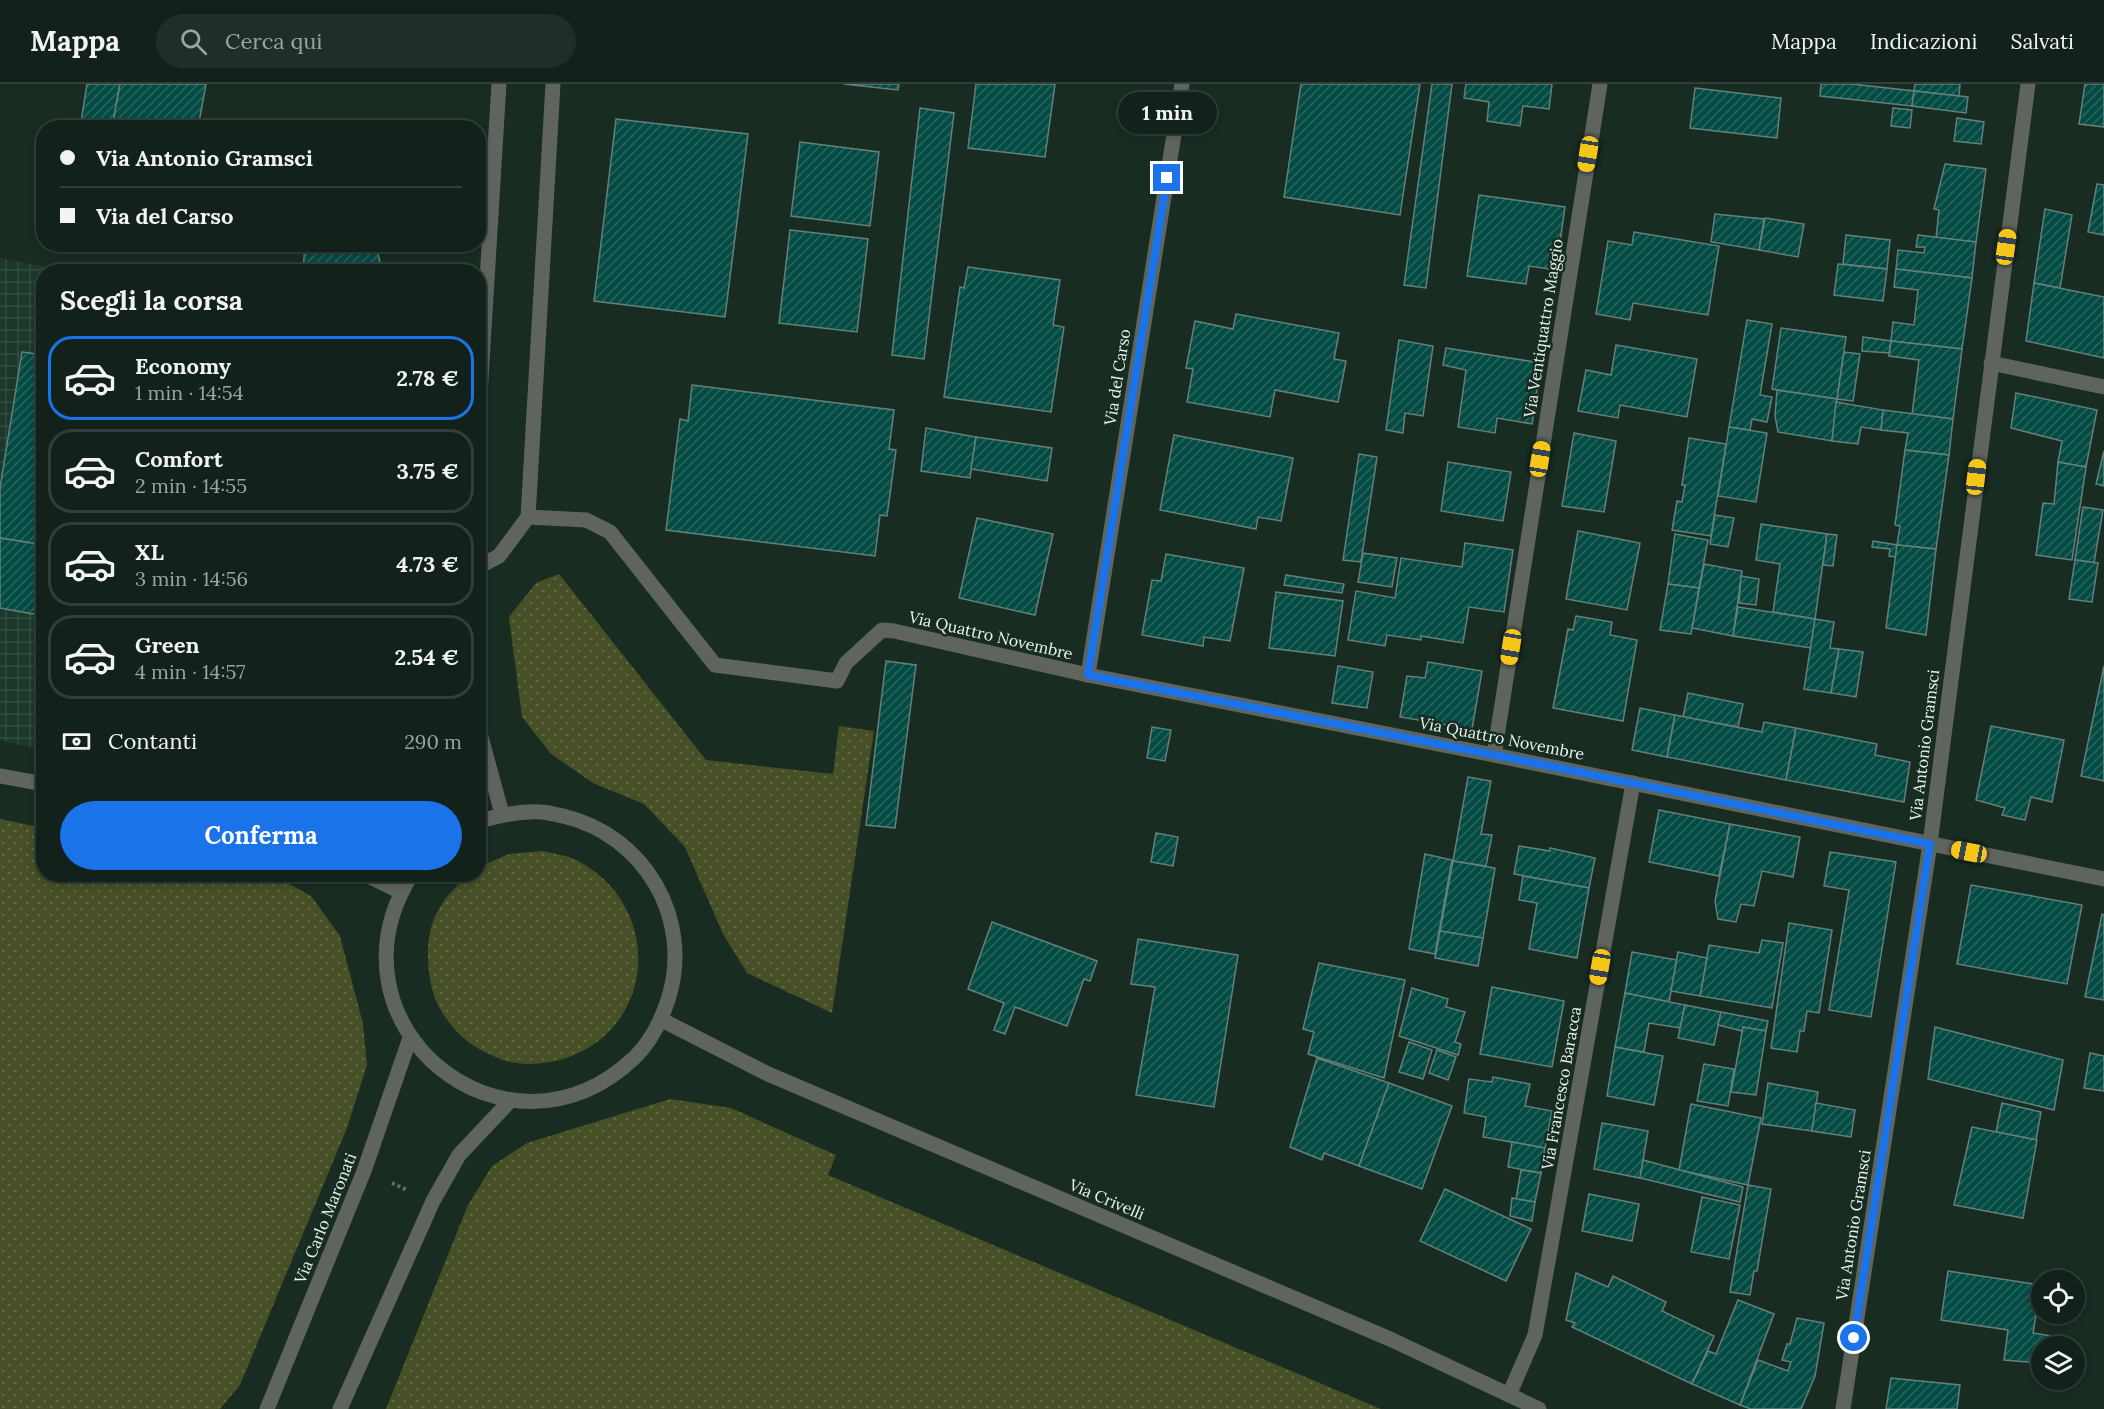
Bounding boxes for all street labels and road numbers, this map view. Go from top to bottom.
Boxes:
street label: Via Ventiquattro Maggio [1519,237,1567,420]
street label: Via del Carso [1099,327,1134,428]
street label: Via Quattro Novembre [906,606,1075,664]
street label: Via Antonio Gramsci [1905,668,1943,823]
street label: Via Quattro Novembre [1417,712,1586,764]
street label: Via Francesco Baracca [1537,1005,1585,1172]
street label: Via Antonio Gramsci [1831,1148,1875,1303]
street label: Via Carlo Maronati [289,1150,360,1287]
street label: Via Crivelli [1066,1174,1148,1224]

